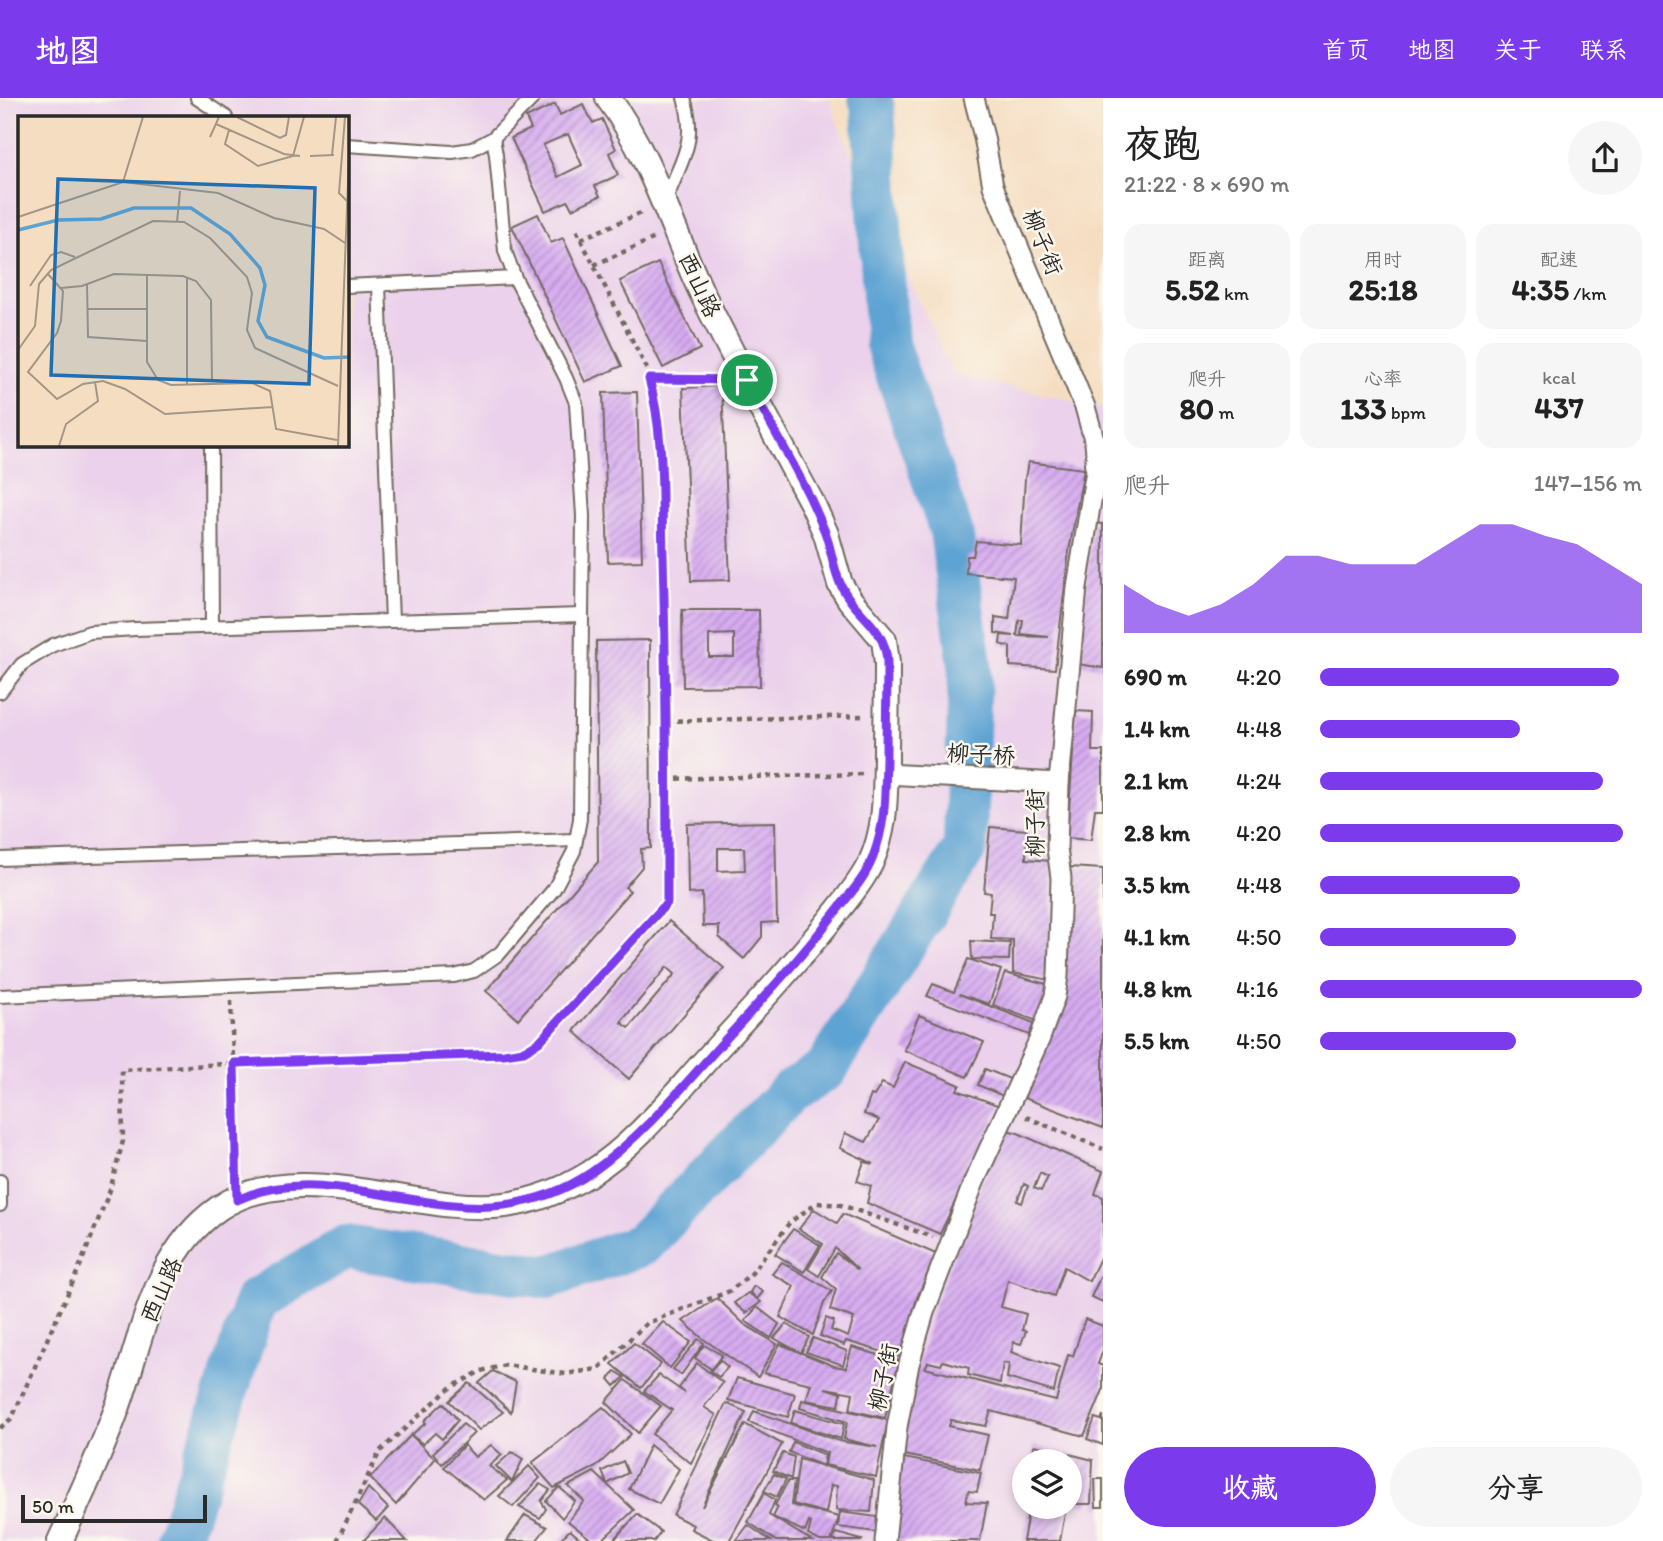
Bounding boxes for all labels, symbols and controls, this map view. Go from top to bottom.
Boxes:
text: 地图 [35,31,101,70]
text: 首页 [1322,35,1370,64]
text: 地图 [1408,35,1456,64]
text: 关于 [1494,35,1542,64]
text: 联系 [1580,35,1628,64]
inset map [18,116,348,446]
text: 夜跑 [1124,121,1200,167]
button: share [1568,121,1642,195]
text: 21:22 · 8 × 690 m [1124,170,1290,198]
street label: 柳子街 [1017,205,1069,279]
street label: 西山路 [673,248,727,322]
text: 距离 [1188,248,1226,271]
text: 用时 [1364,248,1402,271]
text: 配速 [1540,248,1578,271]
text: 5.52 [1165,271,1220,308]
text: 25:18 [1348,271,1418,308]
text: 4:35 [1512,271,1569,308]
text: km [1220,282,1249,305]
text: /km [1569,282,1606,305]
pin [717,350,777,410]
icon: arrive [728,361,766,399]
text: kcal [1542,366,1576,389]
text: 爬升 [1188,367,1226,390]
text: 心率 [1364,367,1402,390]
text: 437 [1534,389,1584,426]
text: 80 [1179,390,1214,427]
text: 133 [1340,390,1387,427]
text: m [1214,401,1235,424]
text: bpm [1387,401,1426,424]
text: 147–156 m [1534,469,1642,497]
text: 爬升 [1124,471,1170,499]
text: 690 m [1124,663,1187,691]
text: 4:20 [1236,663,1282,691]
text: 1.4 km [1124,715,1190,743]
text: 4:48 [1236,715,1282,743]
street label: 柳子桥 [946,738,1016,770]
text: 2.1 km [1124,767,1188,795]
text: 4:24 [1236,767,1281,795]
street label: 柳子街 [1021,789,1049,858]
text: 2.8 km [1124,819,1190,847]
text: 4:20 [1236,819,1282,847]
text: 3.5 km [1124,871,1190,899]
text: 4:48 [1236,871,1282,899]
text: 4.1 km [1124,923,1190,951]
text: 4:50 [1236,923,1282,951]
text: 4.8 km [1124,975,1192,1003]
text: 4:16 [1236,975,1278,1003]
text: 5.5 km [1124,1027,1189,1055]
text: 4:50 [1236,1027,1282,1055]
street label: 西山路 [134,1253,188,1327]
street label: 柳子街 [862,1340,904,1414]
button: 收藏 [1124,1447,1376,1527]
button: 分享 [1390,1447,1642,1527]
map controls [1012,1449,1082,1519]
button: layers [1012,1449,1082,1519]
scale bar [21,1492,206,1524]
text: 50 m [32,1495,74,1518]

